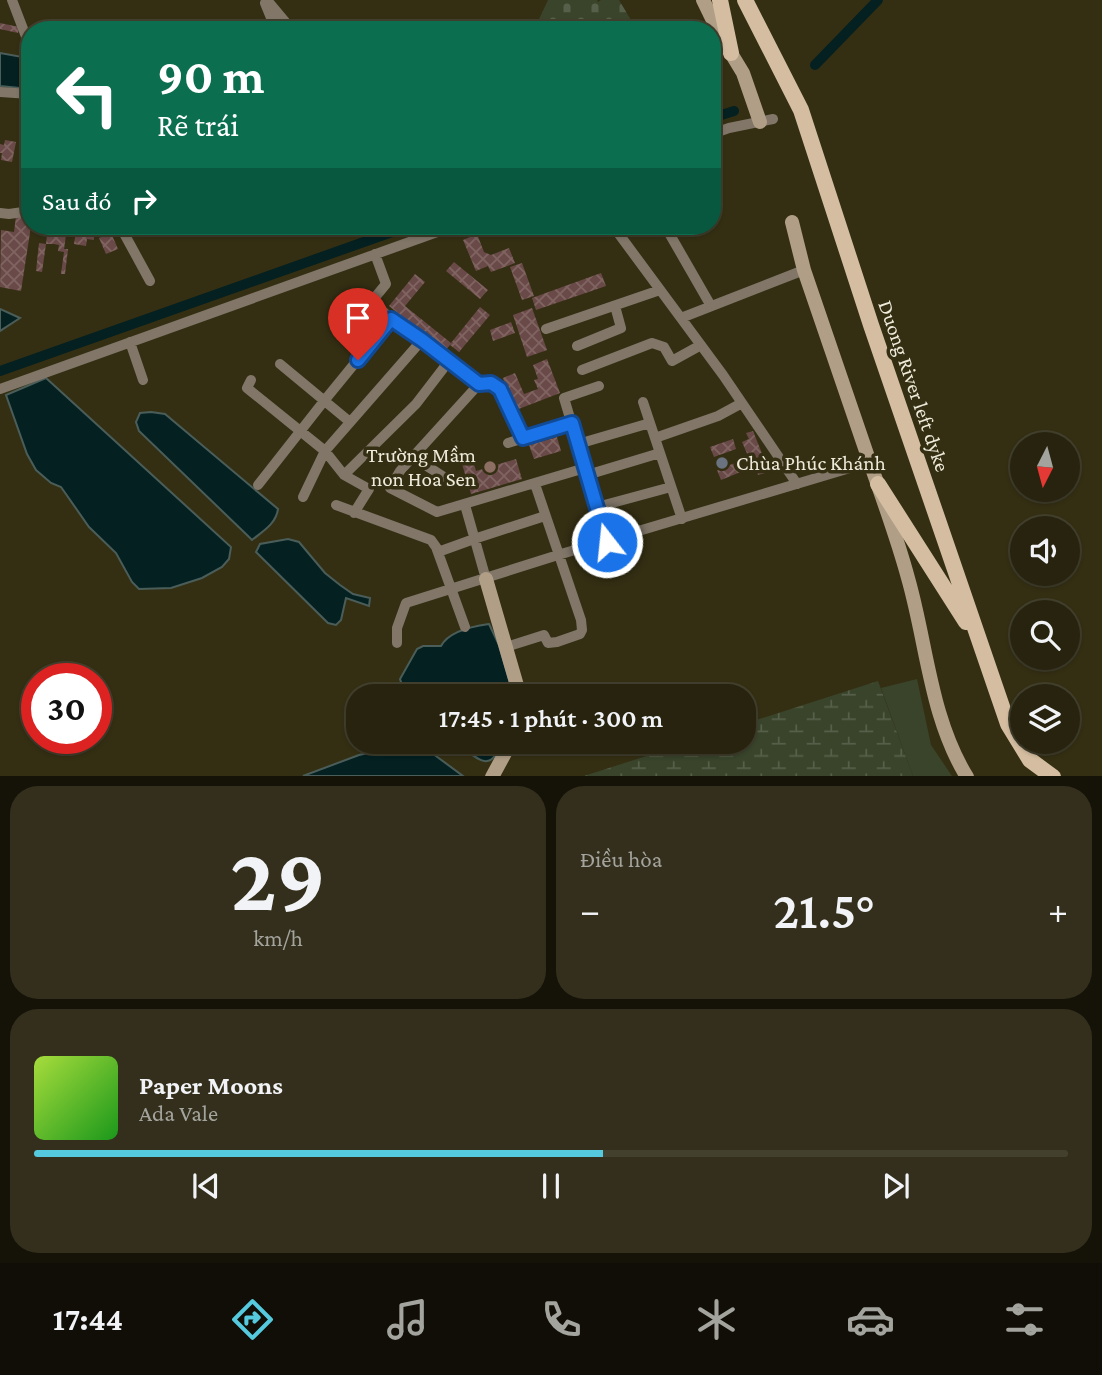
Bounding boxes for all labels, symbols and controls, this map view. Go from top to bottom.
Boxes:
icon: left [42,49,133,140]
text: 90 m [157,49,264,104]
text: Rẽ trái [157,107,239,143]
icon: right [125,182,163,220]
text: Sau đó [42,187,111,216]
pin [328,288,388,360]
street label: Duong River left dyke [873,297,955,475]
icon: arrive [339,299,377,337]
north arrow [1010,432,1080,502]
map controls [1010,432,1080,754]
place label: Trường Mầm non Hoa Sen [366,443,476,491]
place label: Chùa Phúc Khánh [736,451,886,475]
marker: Chùa Phúc Khánh [714,455,730,471]
marker: Trường Mầm non Hoa Sen [482,459,498,475]
position arrow [570,505,644,579]
button: sound [1010,516,1080,586]
button: search [1010,600,1080,670]
speed limit sign: 30 [21,663,112,754]
button: layers [1010,684,1080,754]
text: 17:45 · 1 phút · 300 m [439,704,663,733]
text: 29 [230,828,326,930]
text: Điều hòa [580,846,662,872]
text: 21.5° [773,881,875,939]
text: − [580,889,600,931]
text: + [1048,889,1068,931]
text: km/h [253,925,303,951]
text: Paper Moons [139,1071,283,1100]
text: Ada Vale [139,1100,218,1126]
icon: previous [187,1167,225,1205]
icon: pause [532,1167,570,1205]
icon: next [877,1167,915,1205]
icon: directions [228,1295,277,1344]
icon: music [383,1295,432,1344]
icon: phone [537,1295,586,1344]
icon: climate [692,1295,741,1344]
icon: car [846,1295,895,1344]
icon: filters [1000,1295,1049,1344]
text: 17:44 [53,1301,123,1337]

